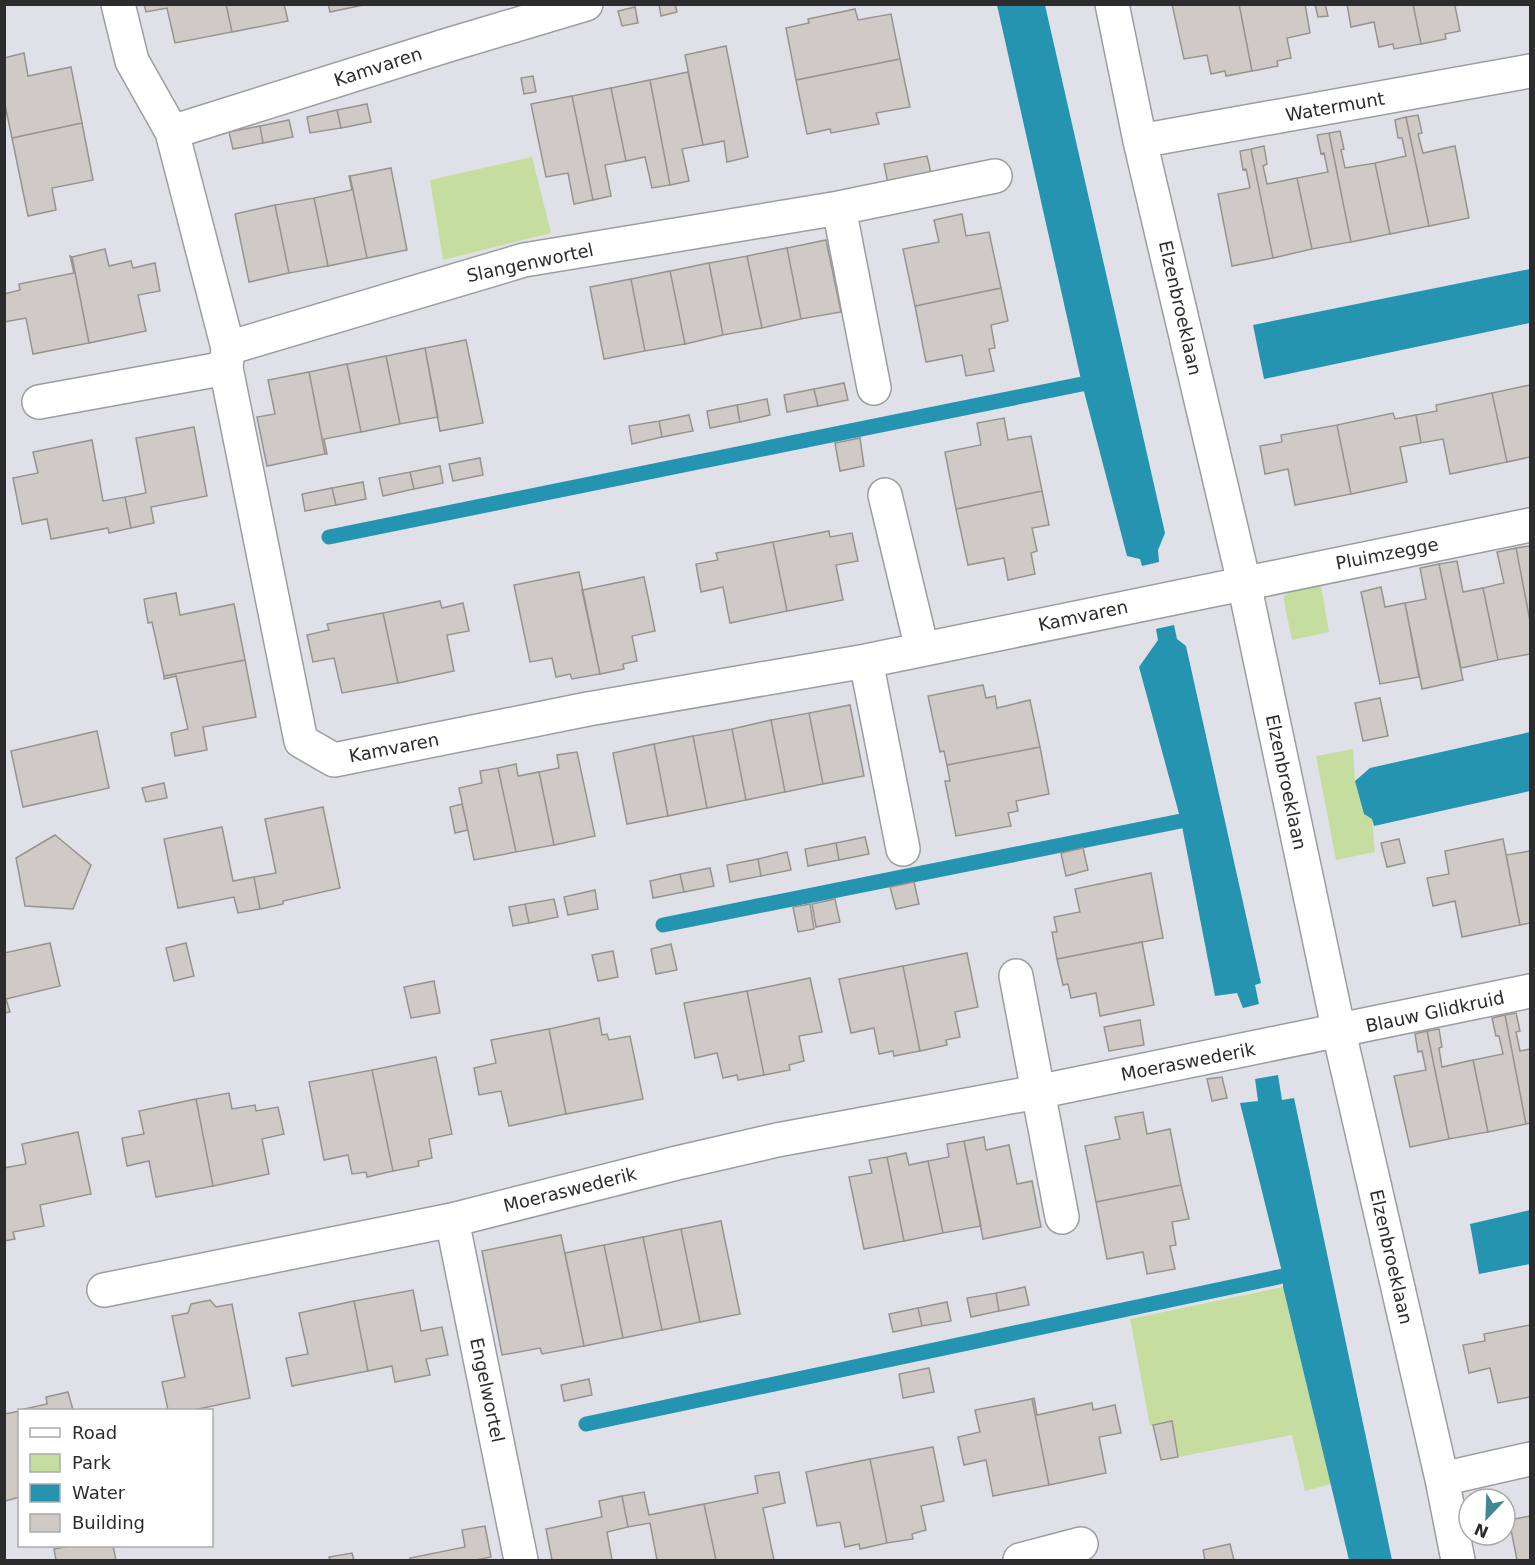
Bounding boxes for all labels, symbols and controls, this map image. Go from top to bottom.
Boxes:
street label: Kamvaren [331,42,424,91]
street label: Watermunt [1284,87,1386,126]
street label: Elzenbroeklaan [1155,238,1206,377]
street label: Slangenwortel [465,239,595,286]
street label: Pluimzegge [1334,533,1440,574]
street label: Kamvaren [1036,596,1130,635]
street label: Elzenbroeklaan [1262,712,1311,851]
street label: Kamvaren [347,728,441,767]
street label: Blauw Glidkruid [1364,987,1506,1036]
street label: Moeraswederik [1119,1038,1257,1085]
street label: Moeraswederik [501,1163,639,1216]
street label: Elzenbroeklaan [1366,1187,1417,1326]
street label: Engelwortel [466,1336,509,1444]
legend [18,1409,213,1547]
text: Road [72,1422,117,1443]
text: Park [72,1452,111,1473]
text: Water [72,1482,126,1503]
north arrow [1457,1487,1517,1547]
text: Building [72,1512,145,1533]
text: N [1471,1519,1491,1542]

